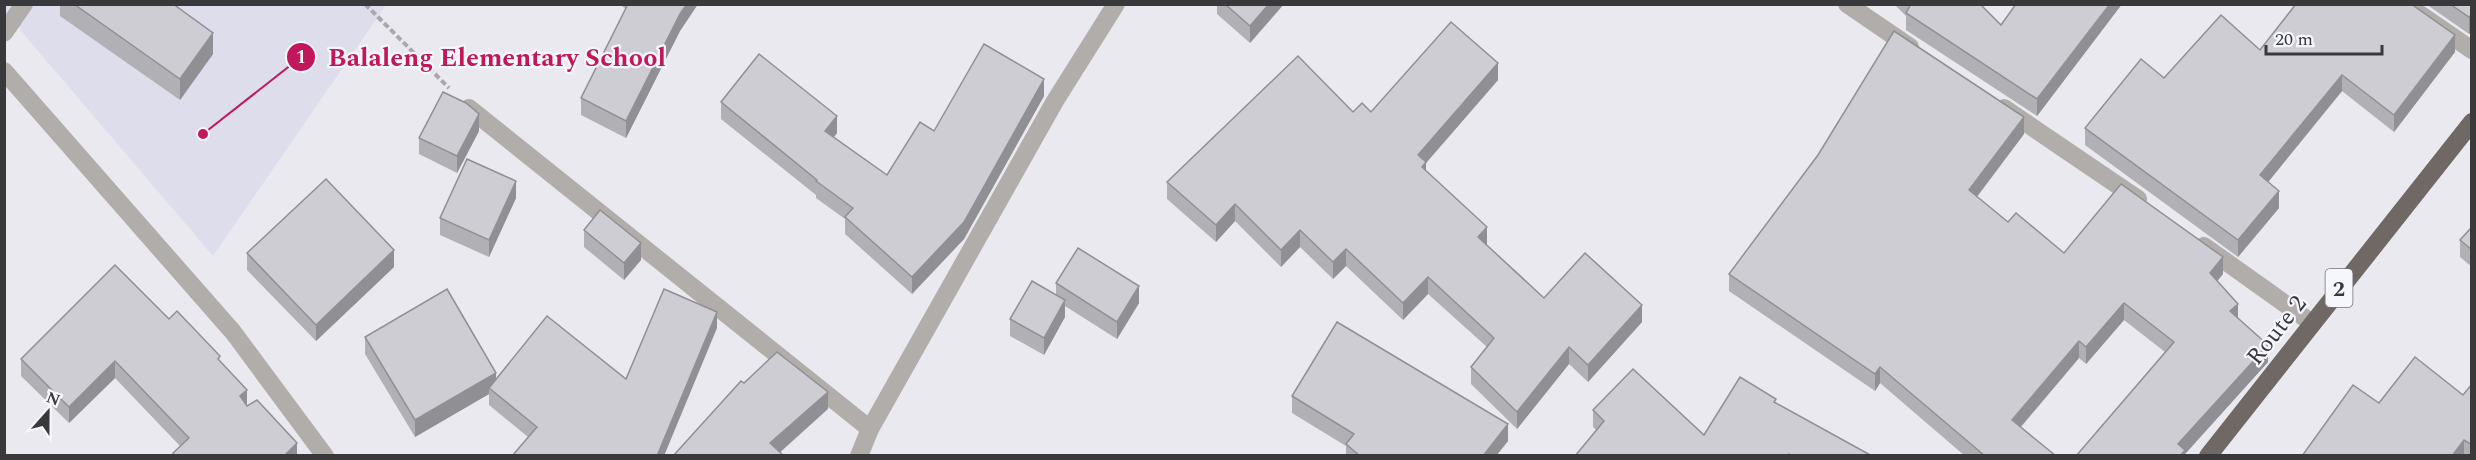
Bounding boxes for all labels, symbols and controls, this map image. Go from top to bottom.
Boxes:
scale bar [2266,18,2382,56]
text: 20 m [2275,26,2313,53]
callout: Balaleng Elementary School [286,35,678,79]
text: Balaleng Elementary School [328,38,666,78]
text: 1 [296,44,306,71]
road number: 2 [2326,269,2352,307]
street label: Route 2 [2238,288,2316,373]
north arrow [18,382,78,442]
text: N [43,385,63,412]

